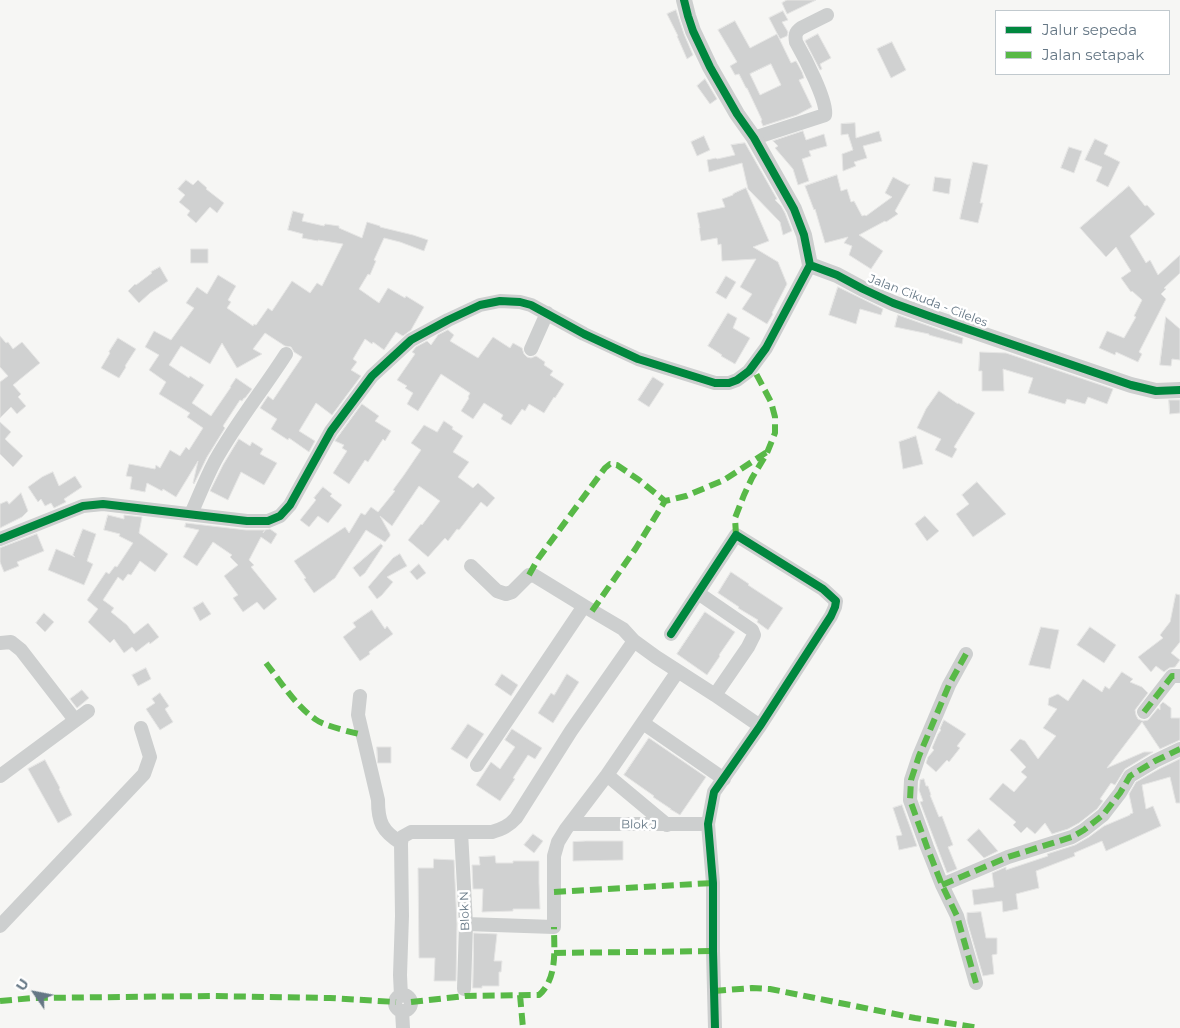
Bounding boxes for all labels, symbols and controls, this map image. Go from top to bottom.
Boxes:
legend [995,10,1170,75]
text: Jalur sepeda [1042,20,1137,39]
text: Jalan setapak [1042,45,1144,64]
street label: Jalan Cikuda - Cileles [867,272,989,330]
street label: Blok J [621,817,657,833]
street label: Blok N [457,891,473,931]
north arrow [10,968,60,1018]
text: U [12,975,33,994]

